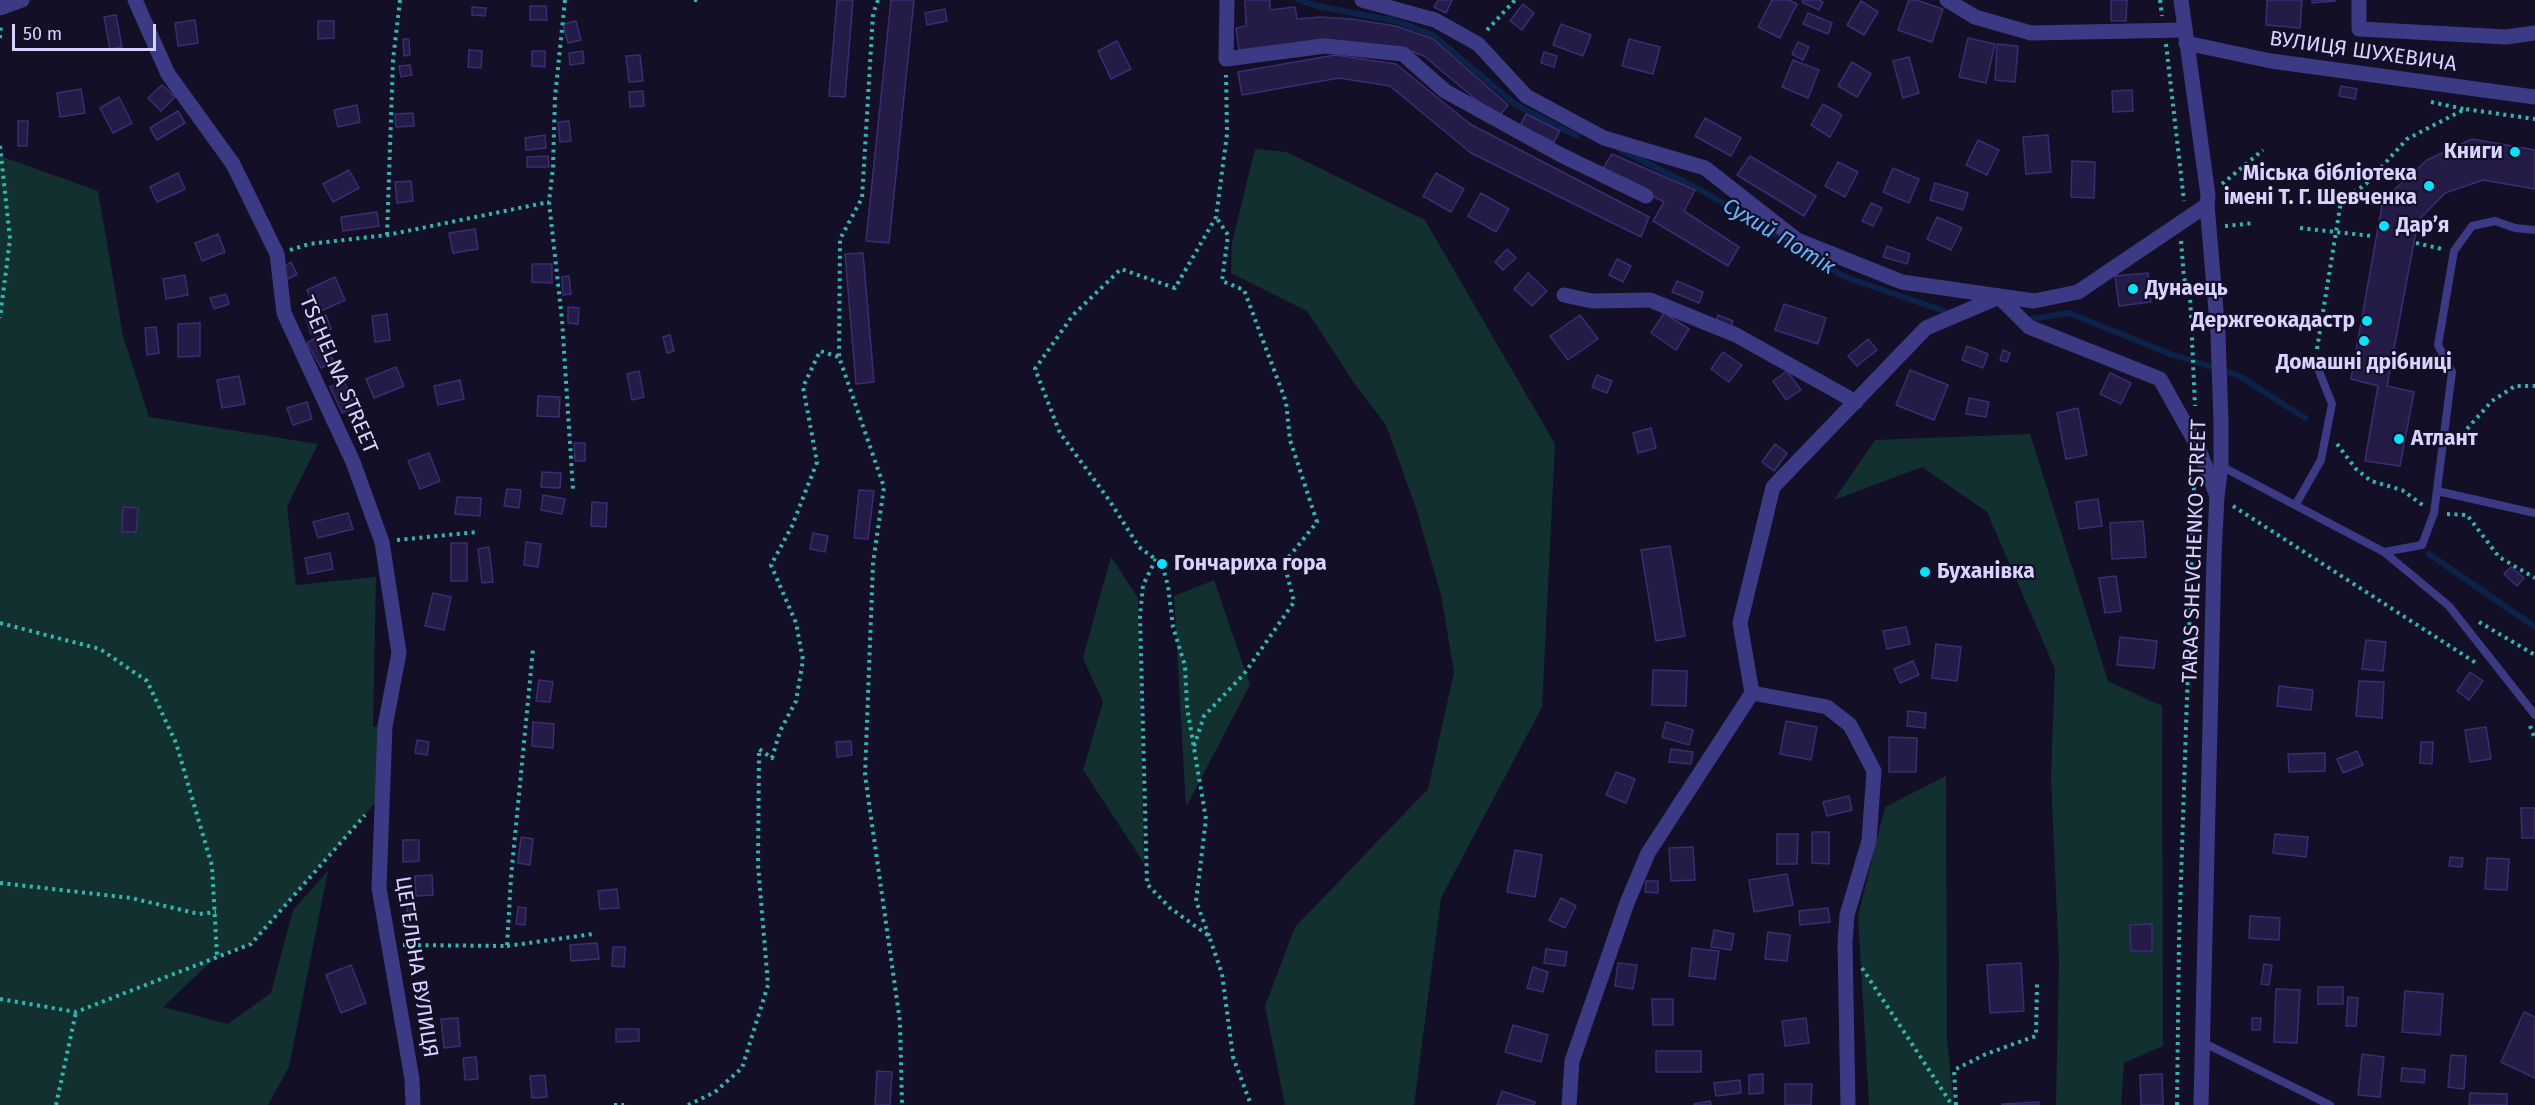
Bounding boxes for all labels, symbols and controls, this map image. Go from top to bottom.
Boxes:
scale bar [15,12,159,50]
text: 50 m [23,23,62,45]
street label: ВУЛИЦЯ ШУХЕВИЧА [2268,26,2458,78]
place label: Книги [2444,139,2503,165]
marker: Книги [2508,145,2522,159]
place label: Міська бібліотека імені Т. Г. Шевченка [2224,161,2417,211]
marker: Міська бібліотека імені Т. Г. Шевченка [2422,179,2436,193]
water label: Сухий Потік [1718,193,1840,281]
place label: Дар’я [2396,213,2449,239]
marker: Дар’я [2377,219,2391,233]
place label: Дунаець [2145,276,2228,302]
marker: Дунаець [2126,282,2140,296]
street label: TSEHELNA STREET [293,292,383,458]
place label: Держгеокадастр [2191,308,2355,334]
marker: Держгеокадастр [2360,314,2374,328]
marker: Домашні дрібниці [2357,334,2371,348]
place label: Домашні дрібниці [2276,350,2452,376]
street label: TARAS SHEVCHENKO STREET [2178,419,2212,683]
place label: Атлант [2411,426,2478,452]
marker: Атлант [2392,432,2406,446]
place label: Гончариха гора [1174,551,1327,577]
marker: Гончариха гора [1155,557,1169,571]
place label: Буханівка [1937,559,2035,585]
marker: Буханівка [1918,565,1932,579]
street label: ЦЕГЕЛЬНА ВУЛИЦЯ [389,875,443,1059]

